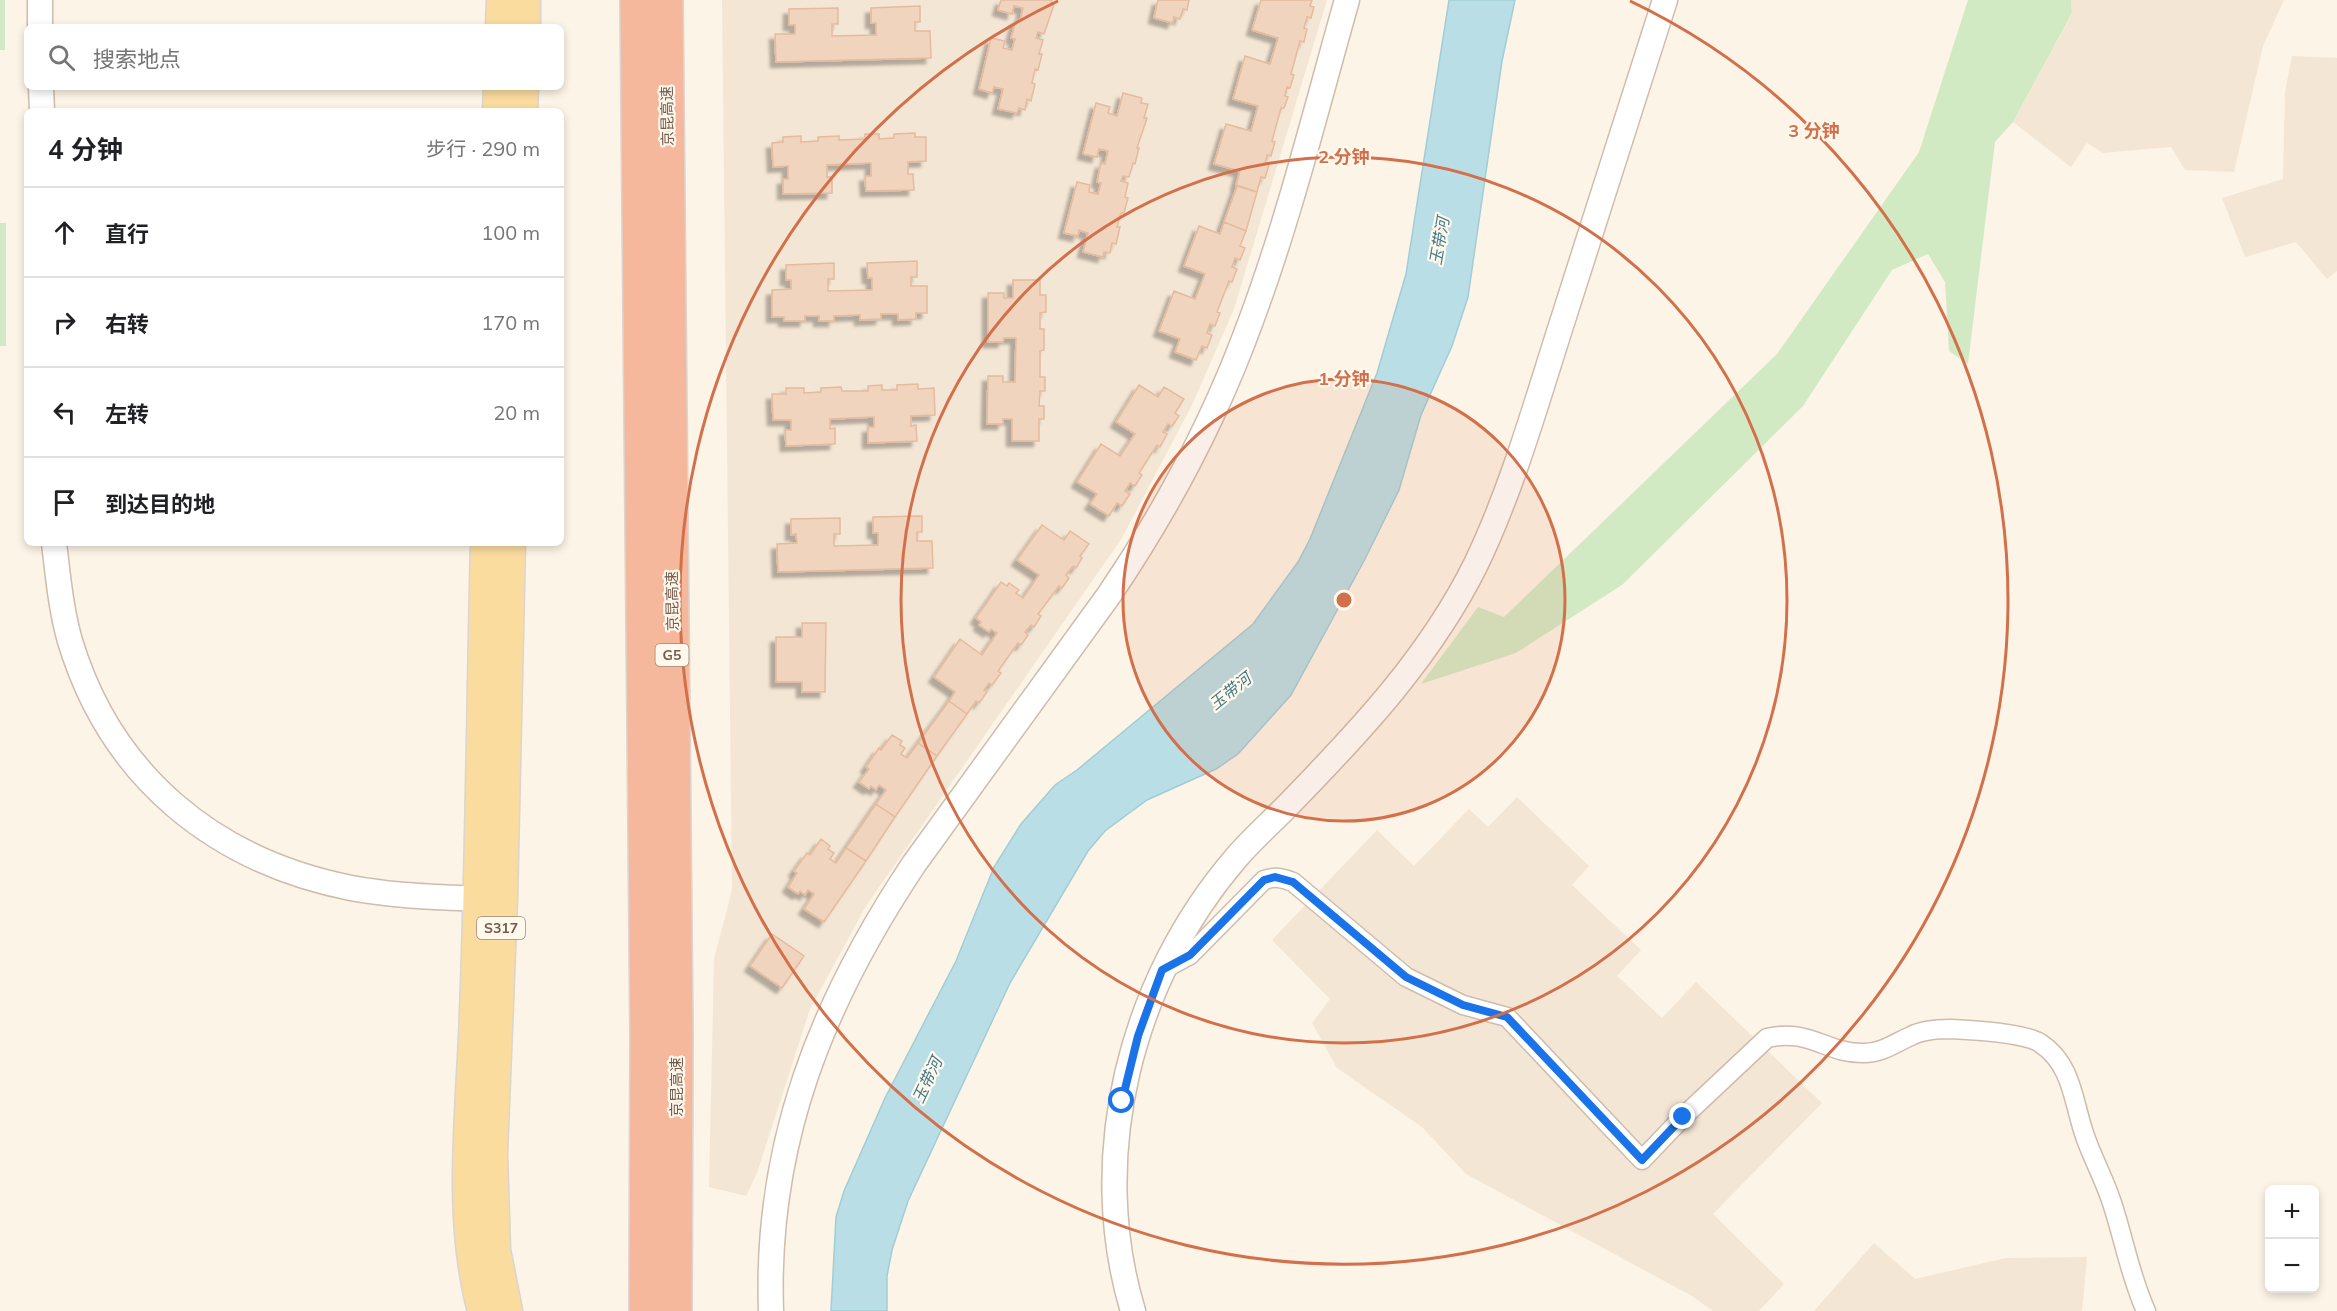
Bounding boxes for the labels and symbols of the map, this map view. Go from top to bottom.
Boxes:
street label: 京昆高速 [657,86,677,146]
text: 3 分钟 [1788,119,1840,142]
text: 2 分钟 [1318,145,1370,168]
water label: 玉带河 [1425,213,1454,266]
text: 1 分钟 [1318,367,1370,390]
street label: 京昆高速 [662,571,682,631]
centre of rings [1334,590,1354,610]
road number: G5 [656,644,688,666]
water label: 玉带河 [1205,666,1257,714]
road number: S317 [477,917,525,939]
water label: 玉带河 [908,1051,947,1106]
street label: 京昆高速 [667,1057,686,1117]
route start [1108,1087,1134,1113]
route end [1669,1103,1695,1129]

